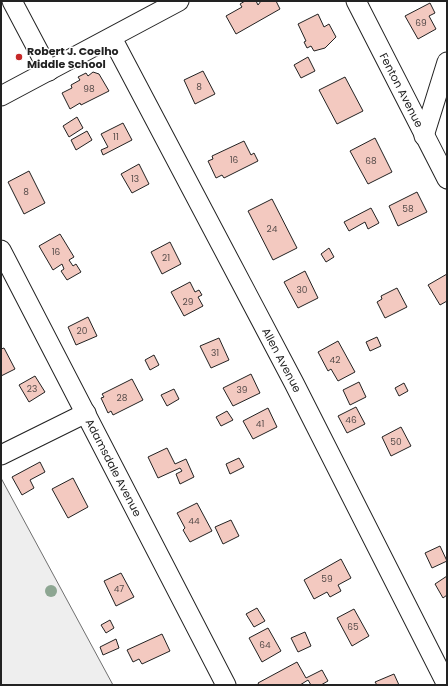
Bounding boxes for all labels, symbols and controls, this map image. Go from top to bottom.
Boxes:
house number: 69 [415,17,427,29]
place label: Robert J. Coelho Middle School [27,43,119,72]
street label: Fenton Avenue [376,50,427,130]
marker: Robert J. Coelho Middle School [14,52,24,62]
house number: 8 [196,81,202,93]
house number: 98 [83,83,95,95]
house number: 11 [113,131,119,143]
house number: 16 [230,154,239,166]
house number: 68 [365,155,377,167]
house number: 13 [131,173,139,185]
house number: 8 [23,186,29,198]
house number: 58 [402,203,414,215]
house number: 24 [267,223,278,235]
house number: 16 [52,246,61,258]
house number: 21 [162,252,170,264]
house number: 30 [297,284,308,296]
house number: 29 [183,296,194,308]
house number: 20 [77,325,88,337]
street label: Allen Avenue [258,325,305,395]
house number: 31 [211,347,219,359]
house number: 42 [330,354,340,366]
house number: 23 [27,383,37,395]
house number: 39 [237,384,248,396]
house number: 28 [117,392,128,404]
house number: 46 [345,414,357,426]
street label: Adamsdale Avenue [82,416,146,519]
house number: 41 [256,418,264,430]
house number: 50 [390,436,402,448]
house number: 44 [188,515,200,527]
house number: 59 [321,573,333,585]
house number: 47 [114,583,124,595]
house number: 65 [347,621,359,633]
house number: 64 [259,639,271,651]

